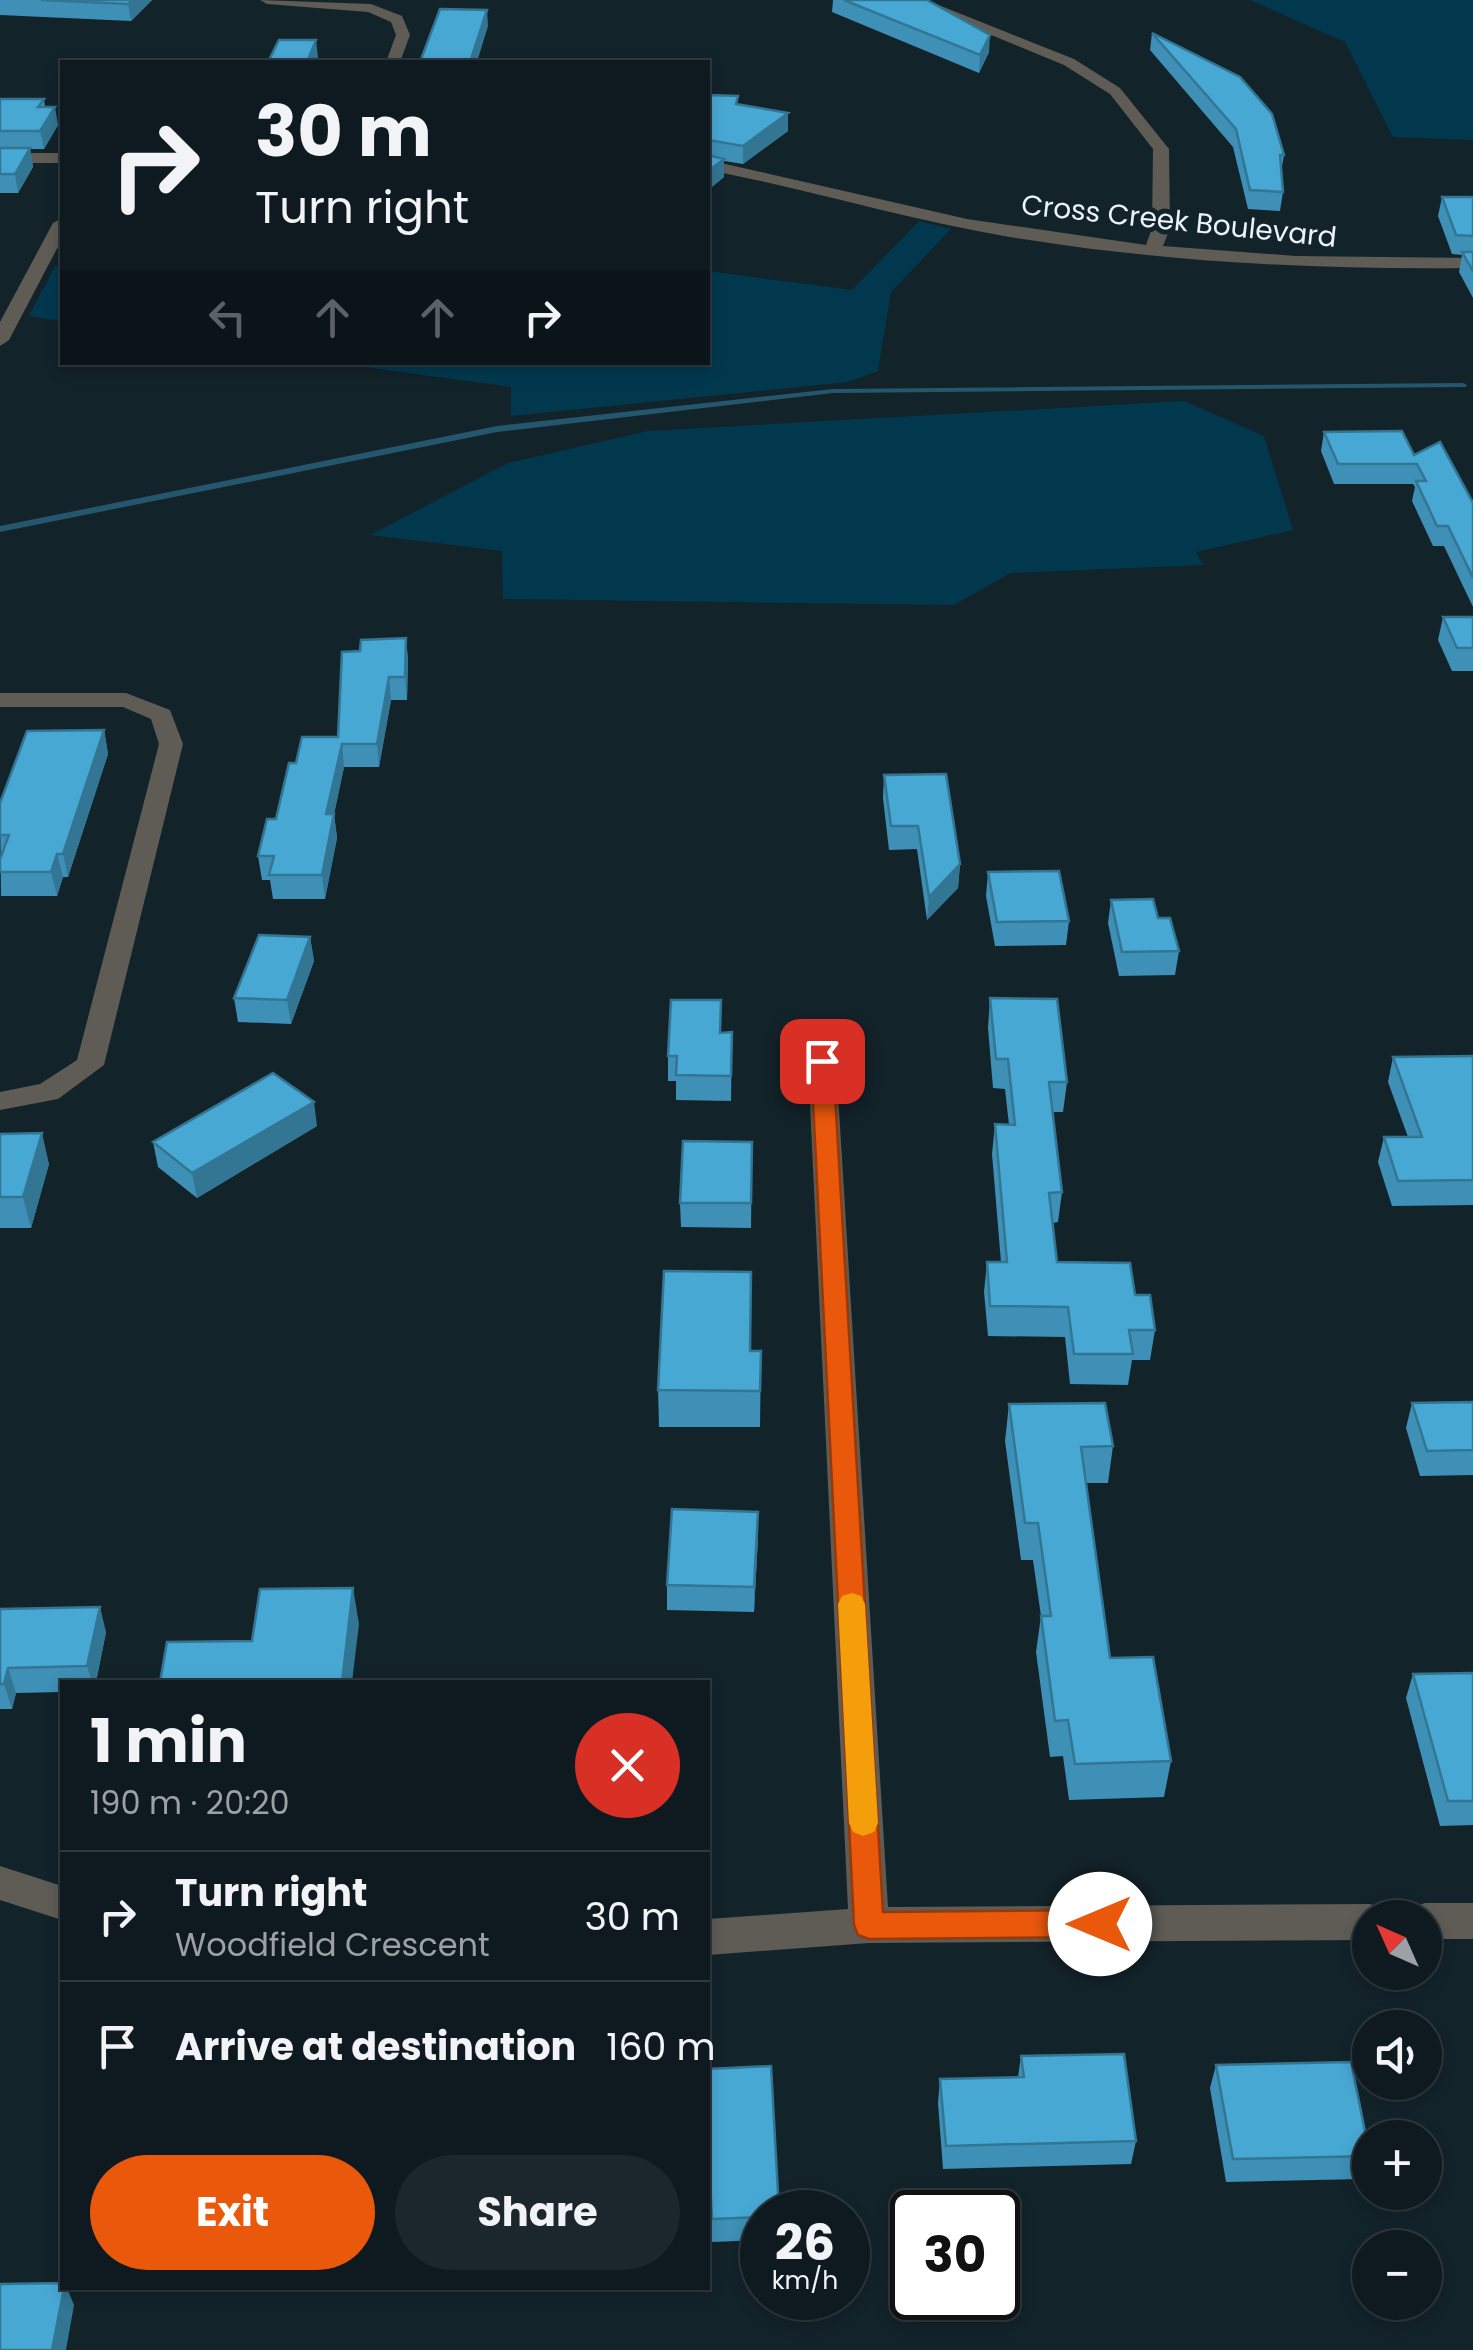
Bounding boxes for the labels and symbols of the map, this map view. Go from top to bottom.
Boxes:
street label: Cross Creek Boulevard [1020,185,1338,257]
pin [780,1019,865,1104]
position arrow [1048,1872,1152,1976]
north arrow [1352,1900,1442,1990]
speed limit sign: 30 [890,2190,1020,2320]

